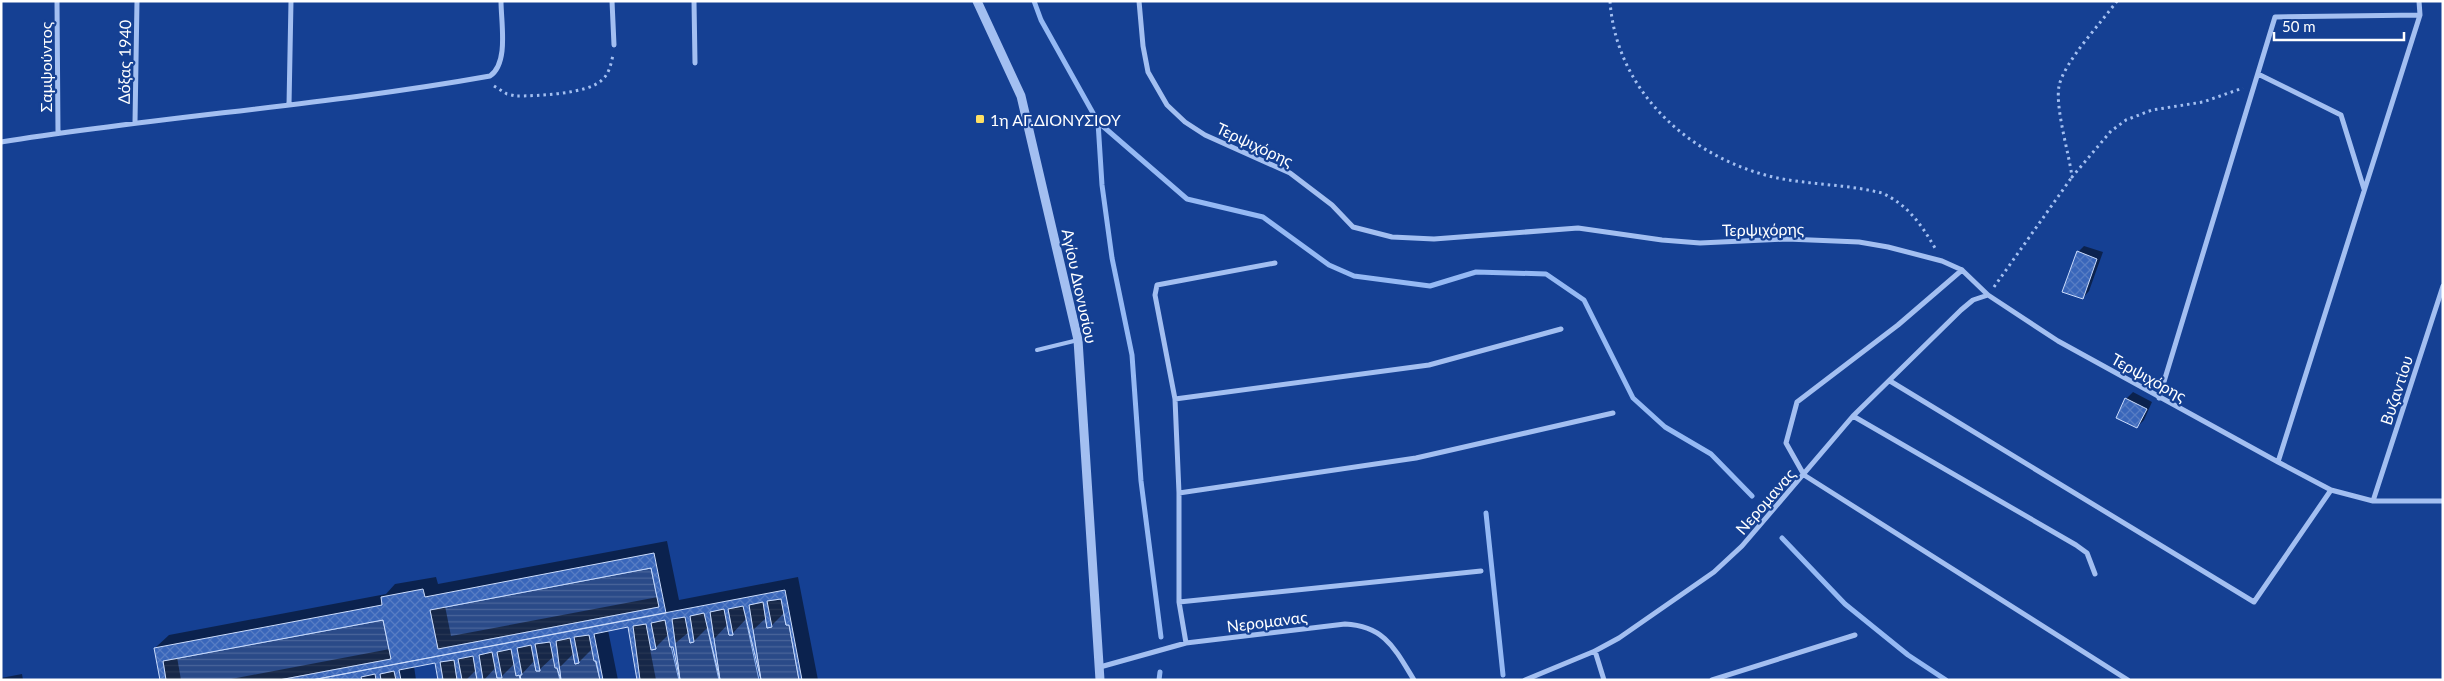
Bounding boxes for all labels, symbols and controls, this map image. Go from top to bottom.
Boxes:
scale bar [2274,10,2404,42]
text: 50 m [2282,17,2316,35]
street label: Δόξας 1940 [114,20,135,104]
street label: Σαμψούντος [36,21,55,112]
place label: 1η ΑΓ.ΔΙΟΝΥΣΙΟΥ [990,110,1121,129]
marker: 1η ΑΓ.ΔΙΟΝΥΣΙΟΥ [974,113,986,125]
street label: Τερψιχόρης [1214,118,1297,170]
street label: Τερψιχόρης [1722,219,1805,239]
street label: Αγίου Διονυσίου [1059,227,1101,345]
street label: Τερψιχόρης [2108,349,2190,406]
street label: Βυζαντίου [2376,353,2416,427]
street label: Νερομανας [1731,464,1799,538]
street label: Νερομανας [1226,607,1309,635]

